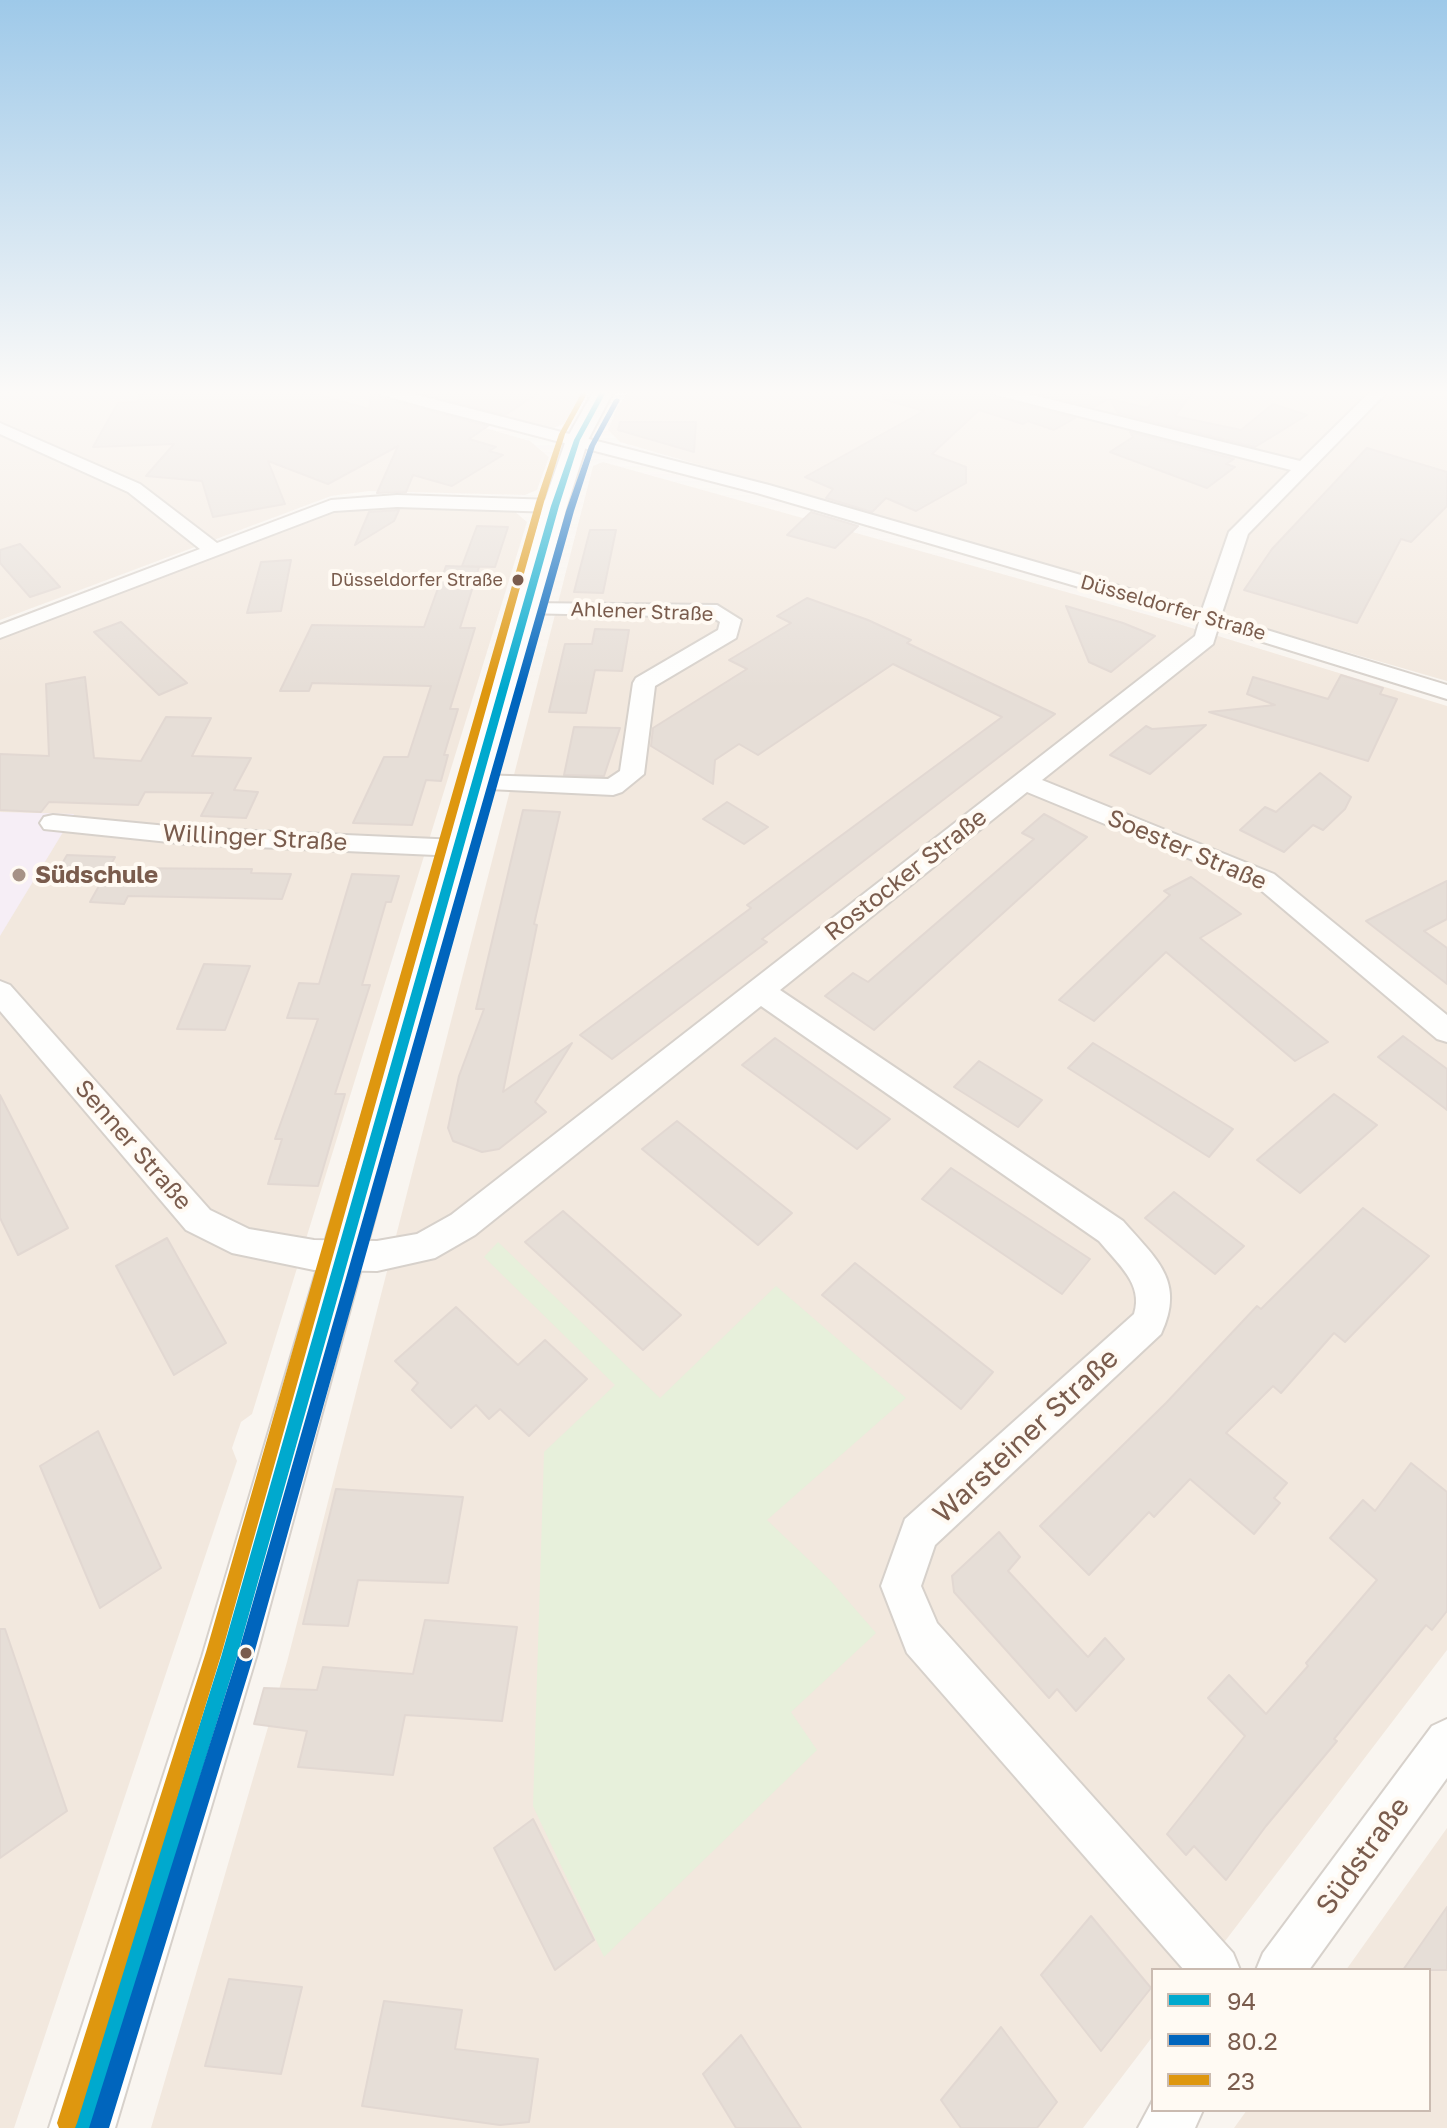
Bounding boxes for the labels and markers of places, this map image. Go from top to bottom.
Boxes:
place label: Düsseldorfer Straße [331,569,503,591]
marker: Düsseldorfer Straße [510,572,526,588]
place label: Südschule [35,861,158,889]
marker: Südschule [10,866,28,884]
unlabelled marker [238,1645,254,1661]

